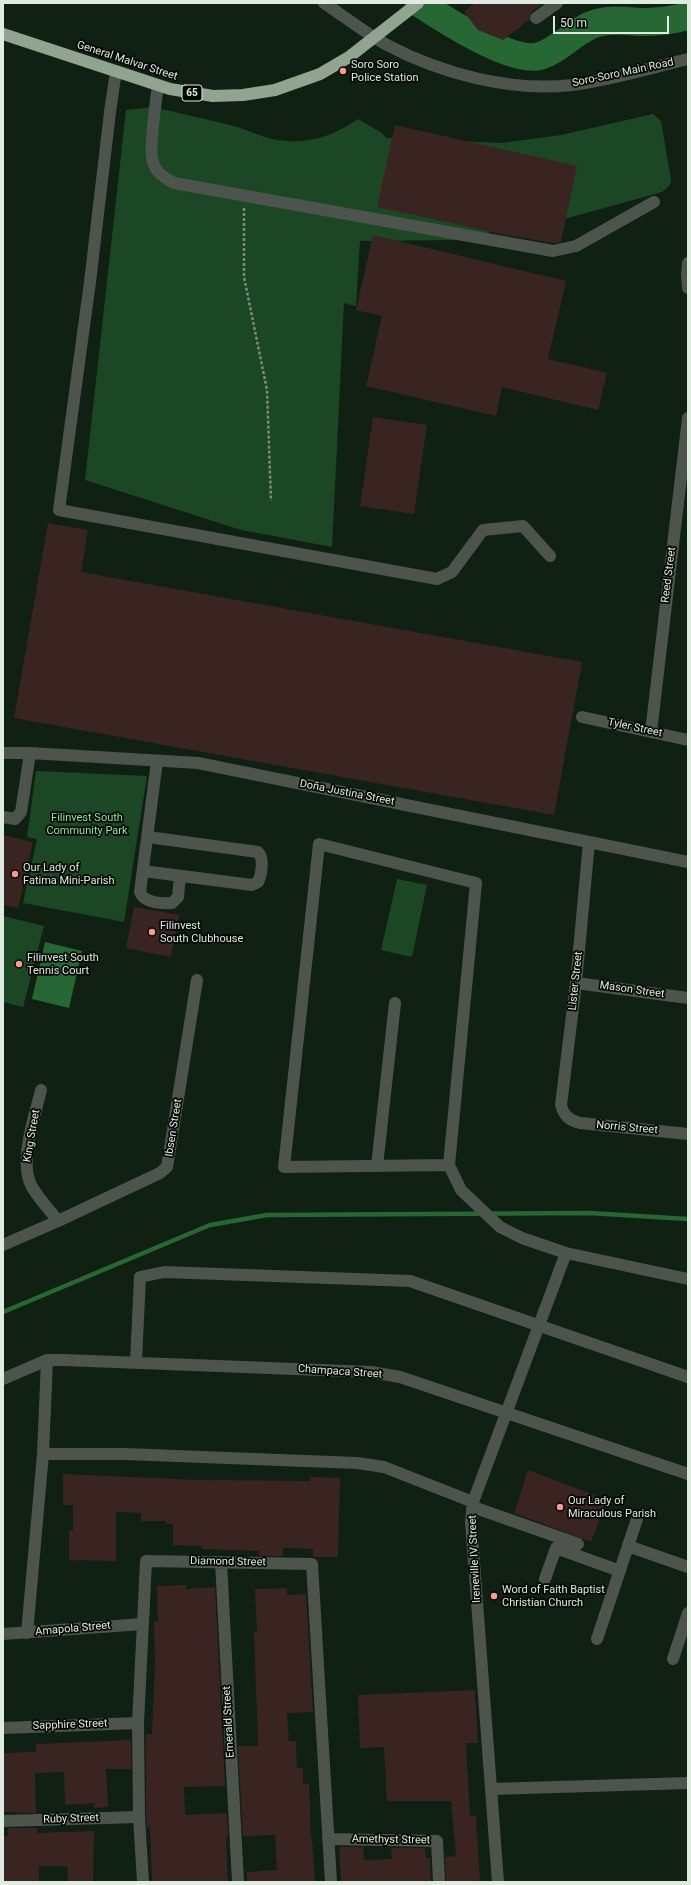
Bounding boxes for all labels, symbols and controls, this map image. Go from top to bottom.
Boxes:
scale bar [555,8,671,34]
text: 50 m [560,16,587,30]
street label: General Malvar Street [75,38,179,84]
street label: Soro-Soro Main Road [571,56,675,90]
place label: Soro Soro Police Station [351,58,419,84]
marker: Soro Soro Police Station [338,66,348,76]
road number: 65 [182,85,202,101]
street label: Reed Street [659,546,679,604]
street label: Tyler Street [607,716,663,740]
street label: Doña Justina Street [299,777,395,809]
park label: Filinvest South Community Park [46,811,128,837]
place label: Our Lady of Fatima Mini-Parish [23,861,115,887]
marker: Our Lady of Fatima Mini-Parish [10,869,20,879]
place label: Filinvest South Clubhouse [160,919,243,945]
marker: Filinvest South Clubhouse [147,927,157,937]
place label: Filinvest South Tennis Court [27,951,99,977]
street label: Lister Street [566,951,586,1011]
marker: Filinvest South Tennis Court [14,959,24,969]
street label: Mason Street [599,979,665,1001]
street label: Ibsen Street [163,1098,185,1158]
street label: King Street [21,1108,43,1164]
street label: Norris Street [596,1119,658,1137]
street label: Champaca Street [297,1362,383,1382]
place label: Our Lady of Miraculous Parish [568,1494,656,1520]
marker: Our Lady of Miraculous Parish [555,1502,565,1512]
street label: Ireneville IV Street [466,1515,484,1603]
street label: Diamond Street [190,1555,266,1569]
place label: Word of Faith Baptist Christian Church [502,1583,605,1609]
marker: Word of Faith Baptist Christian Church [489,1591,499,1601]
street label: Amapola Street [35,1619,111,1639]
street label: Emerald Street [221,1686,237,1758]
street label: Sapphire Street [32,1717,108,1733]
street label: Ruby Street [43,1811,99,1827]
street label: Amethyst Street [352,1833,430,1847]

